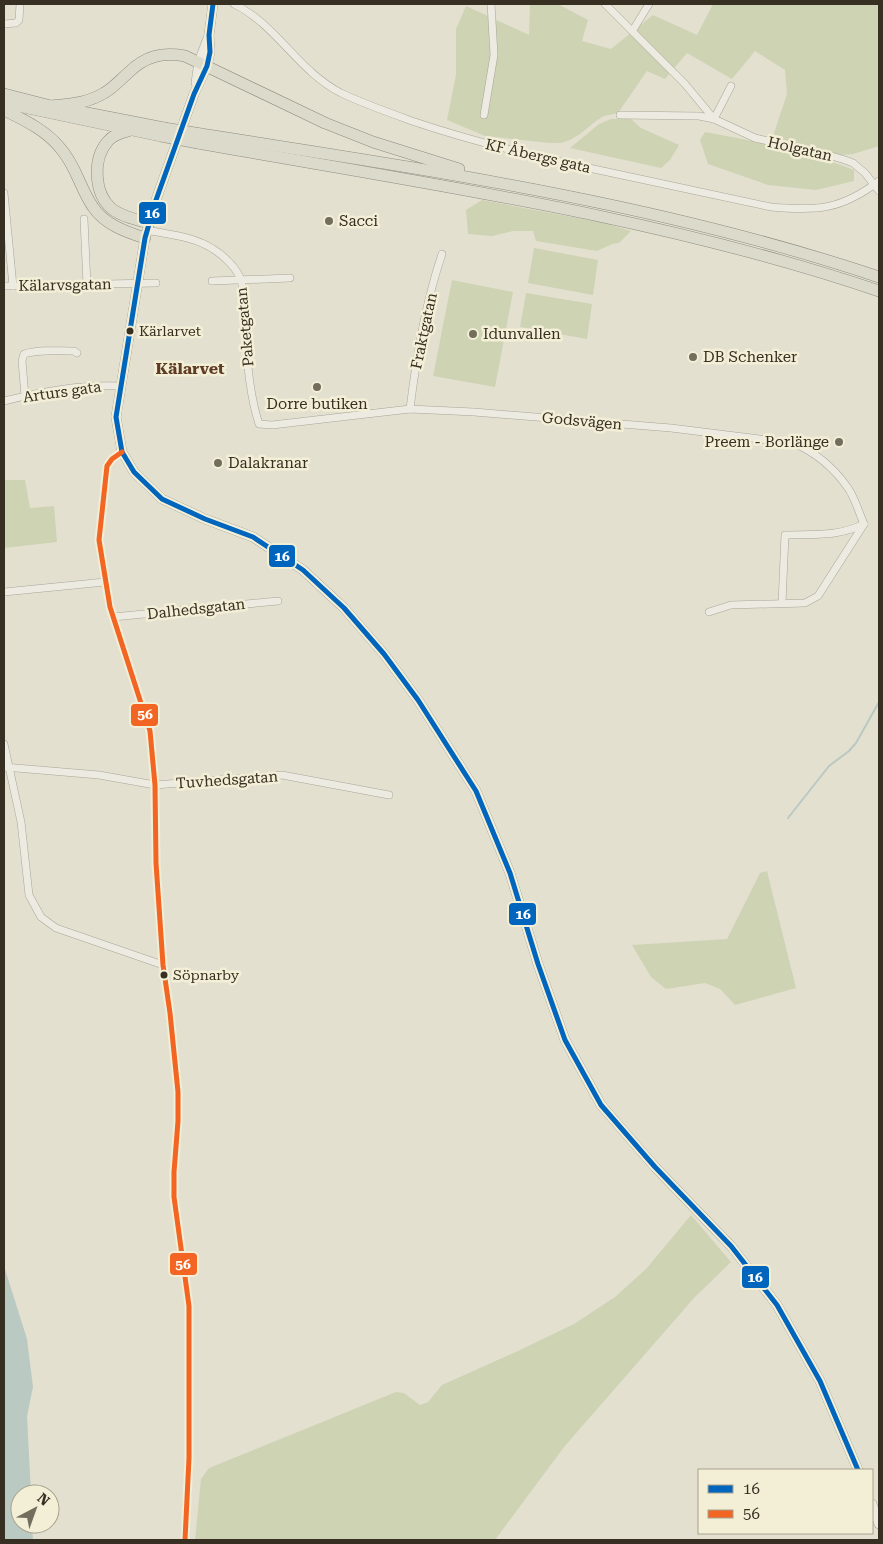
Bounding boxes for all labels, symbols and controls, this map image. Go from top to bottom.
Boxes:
street label: Holgatan [766,133,834,165]
street label: KF Åbergs gata [484,134,593,177]
line badge: 16 [138,201,167,225]
text: 16 [144,205,160,221]
place label: Sacci [339,212,378,230]
marker: Sacci [323,215,335,227]
street label: Kälarvsgatan [18,275,112,295]
street label: Paketgatan [233,286,257,368]
street label: Fraktgatan [407,291,441,371]
place label: Kärlarvet [139,323,201,339]
place label: Idunvallen [483,325,561,343]
marker: Kärlarvet [125,326,135,336]
marker: Idunvallen [467,328,479,340]
place label: DB Schenker [703,348,797,366]
marker: DB Schenker [687,351,699,363]
district label: Kälarvet [155,359,225,378]
street label: Arturs gata [22,378,102,406]
marker: Dorre butiken [311,381,323,393]
place label: Dorre butiken [266,395,368,413]
street label: Godsvägen [541,409,623,433]
place label: Preem - Borlänge [705,433,829,451]
marker: Preem - Borlänge [833,436,845,448]
place label: Dalakranar [228,454,308,472]
marker: Dalakranar [212,457,224,469]
line badge: 16 [268,544,296,568]
text: 16 [274,548,290,564]
street label: Dalhedsgatan [146,595,246,623]
line badge: 56 [130,703,159,727]
text: 56 [137,706,153,722]
street label: Tuvhedsgatan [175,767,279,793]
line badge: 16 [508,902,537,926]
text: 16 [515,906,531,922]
place label: Söpnarby [173,967,240,983]
marker: Söpnarby [159,970,169,980]
line badge: 56 [169,1252,198,1276]
text: 56 [175,1256,191,1272]
line badge: 16 [741,1265,770,1289]
text: 16 [747,1269,763,1285]
legend [698,1469,873,1534]
text: 16 [743,1480,760,1498]
north arrow [10,1484,60,1534]
text: N [34,1490,53,1509]
text: 56 [743,1505,760,1523]

